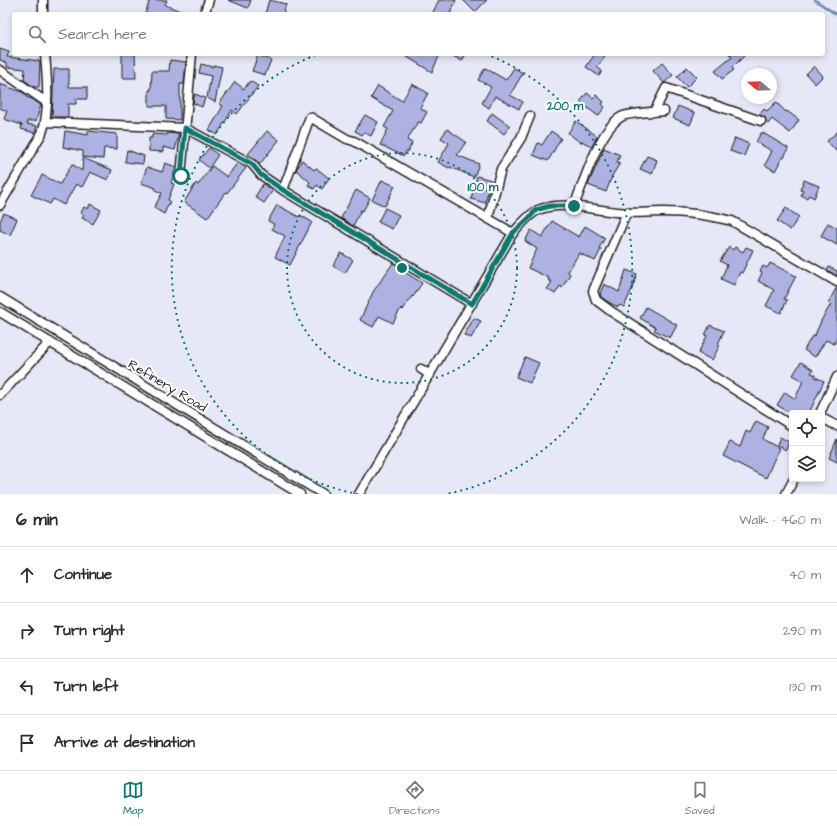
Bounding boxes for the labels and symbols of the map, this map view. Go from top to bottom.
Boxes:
north arrow [741,68,777,104]
text: 200 m [546,98,584,115]
route start [172,167,190,185]
text: 100 m [468,179,499,196]
route end [565,197,583,215]
centre of rings [395,261,409,275]
street label: Refinery Road [124,355,210,417]

